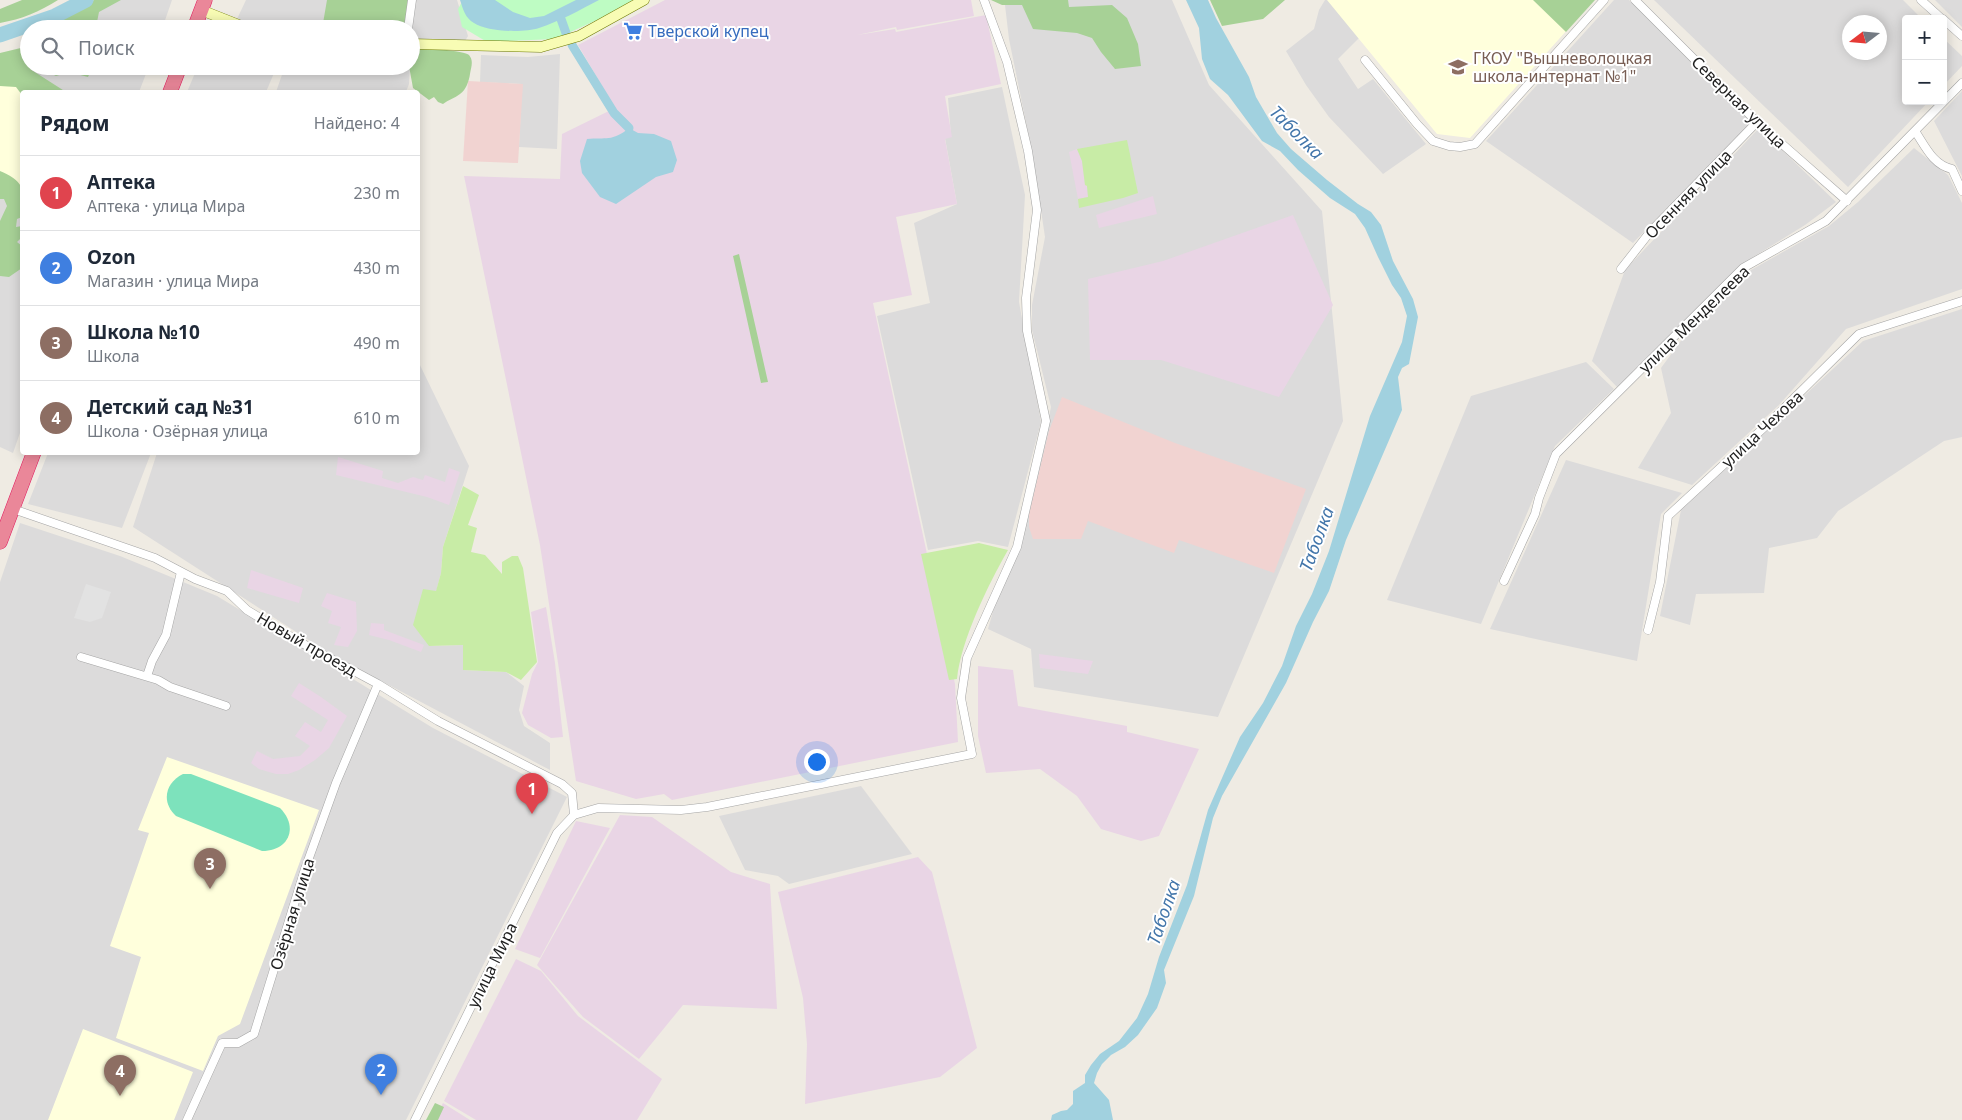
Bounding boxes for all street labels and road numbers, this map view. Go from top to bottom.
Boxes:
street label: Северная улица [1687,51,1791,153]
street label: Осенняя улица [1640,145,1736,243]
street label: улица Менделеева [1634,260,1754,378]
street label: улица Чехова [1716,385,1808,473]
street label: Новый проезд [253,606,361,682]
street label: Озёрная улица [265,855,319,973]
street label: улица Мира [462,919,522,1011]

